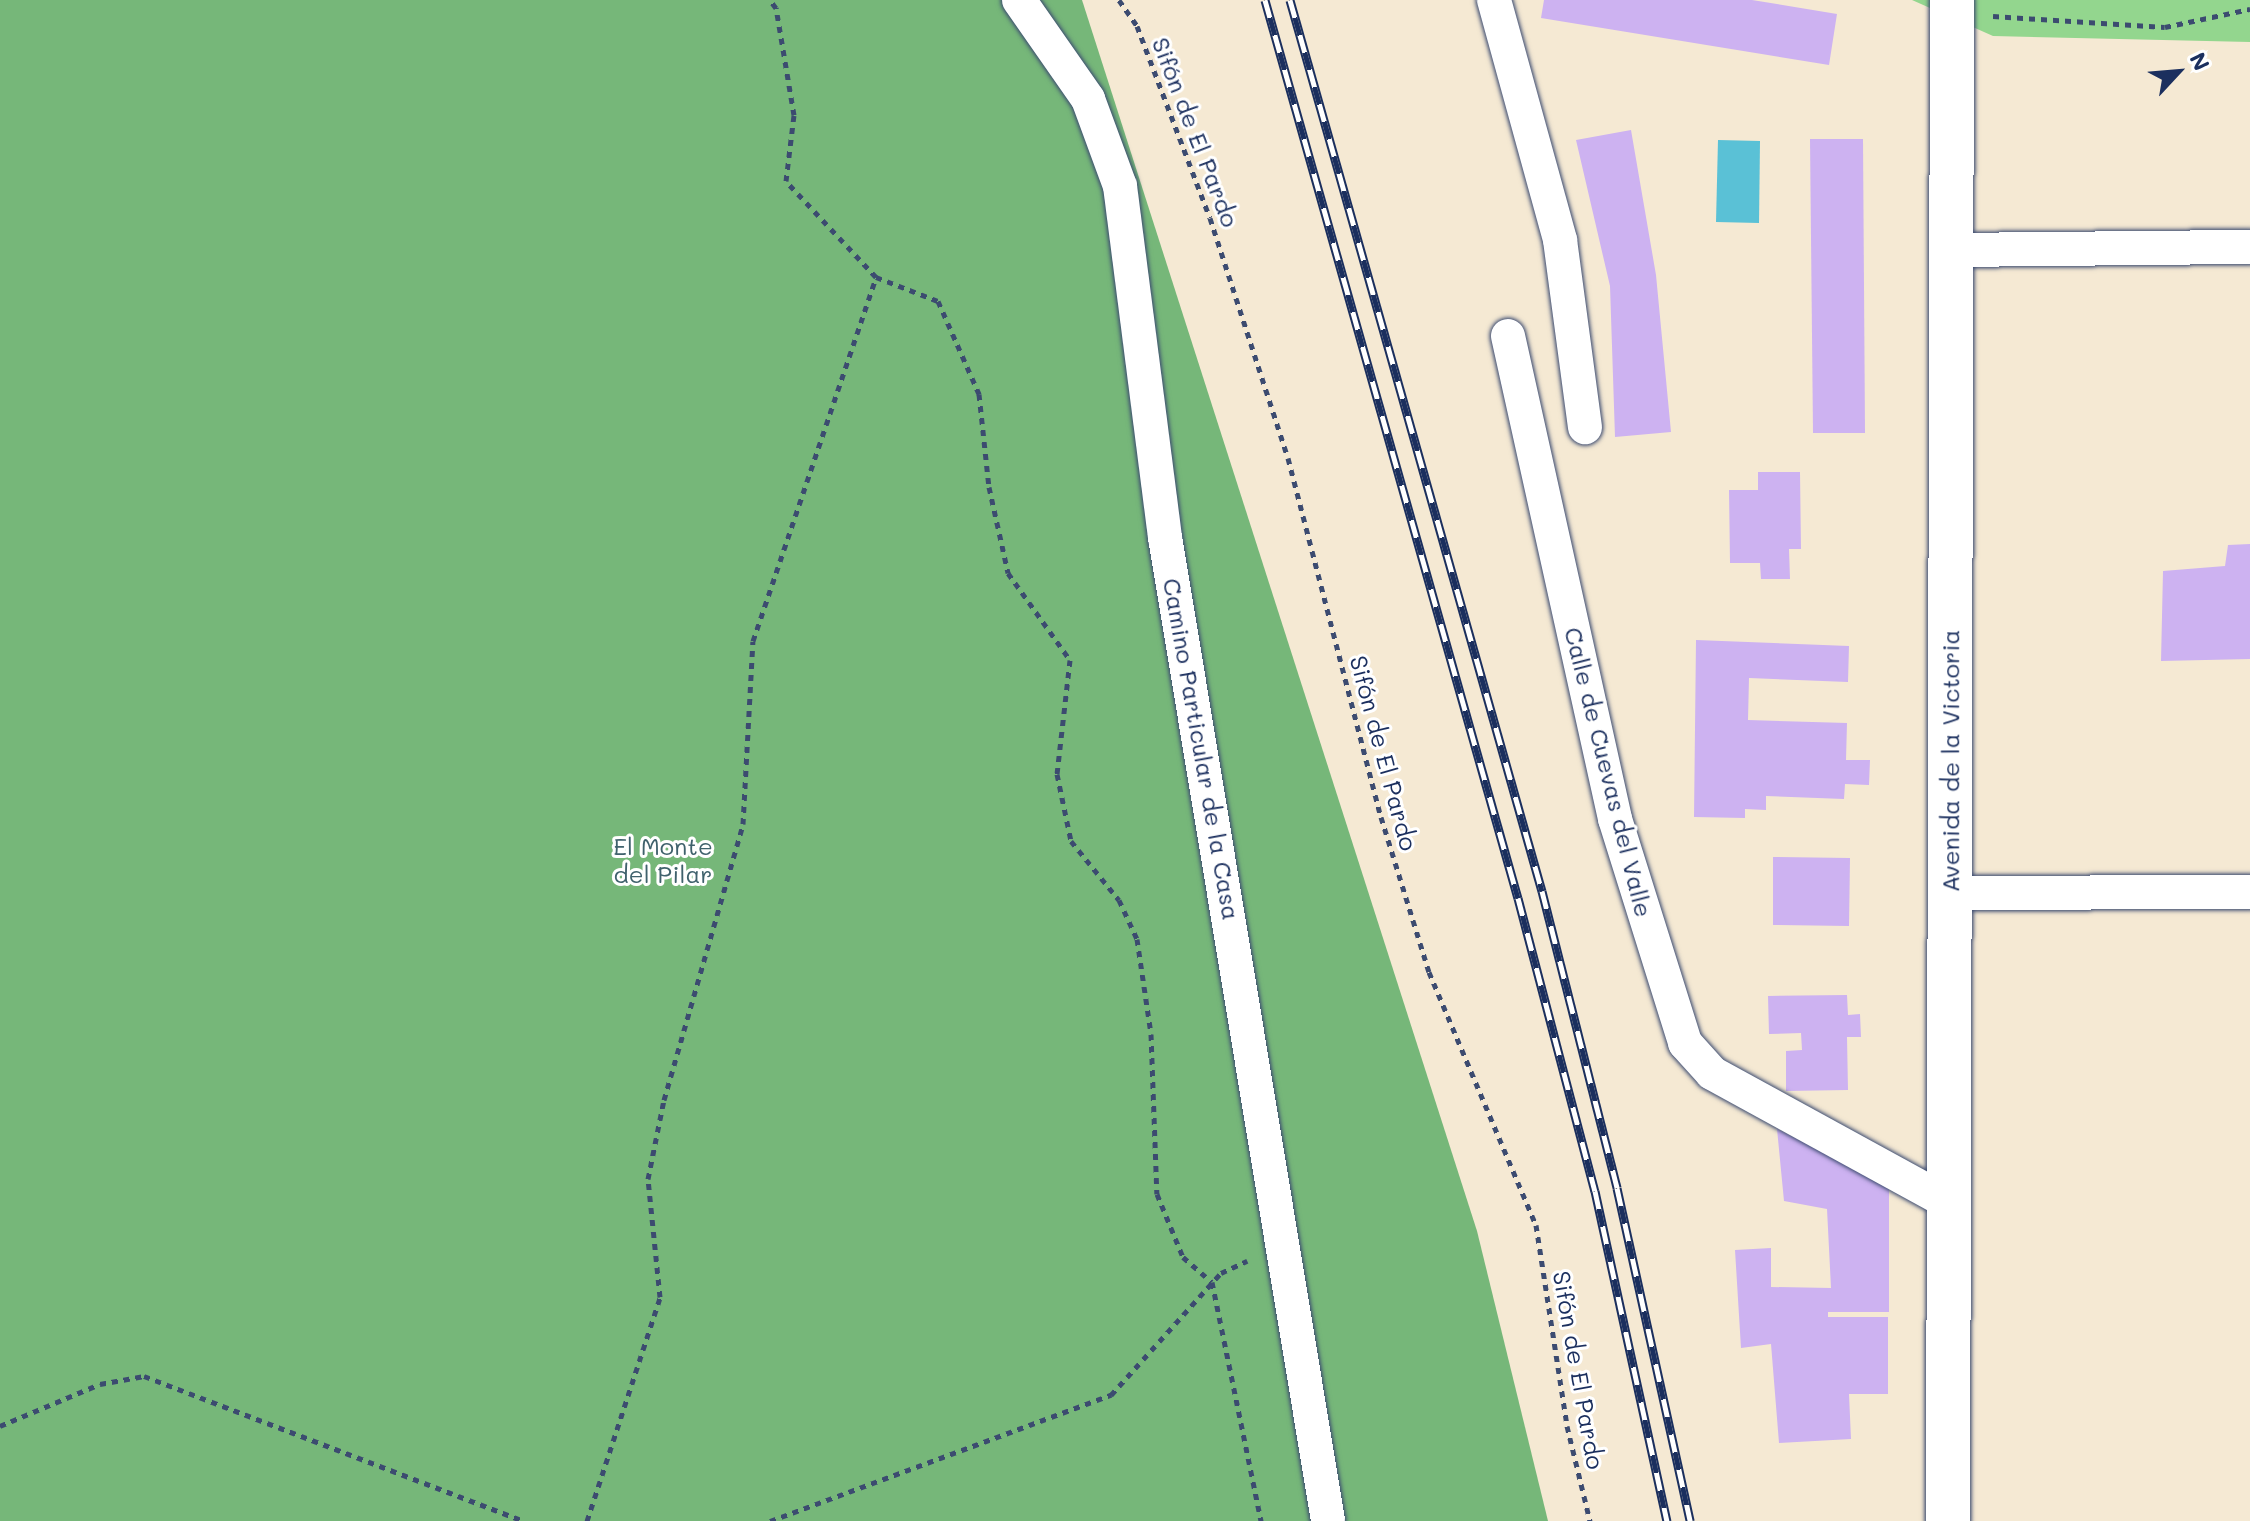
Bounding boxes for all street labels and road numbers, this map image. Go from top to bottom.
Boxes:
street label: Sifón de El Pardo [1147,33,1245,231]
street label: Camino Particular de la Casa [1158,576,1246,922]
street label: Calle de Cuevas del Valle [1559,624,1659,920]
street label: Avenida de la Victoria [1936,630,1964,892]
street label: Sifón de El Pardo [1344,652,1424,854]
street label: Sifón de El Pardo [1547,1269,1611,1471]

